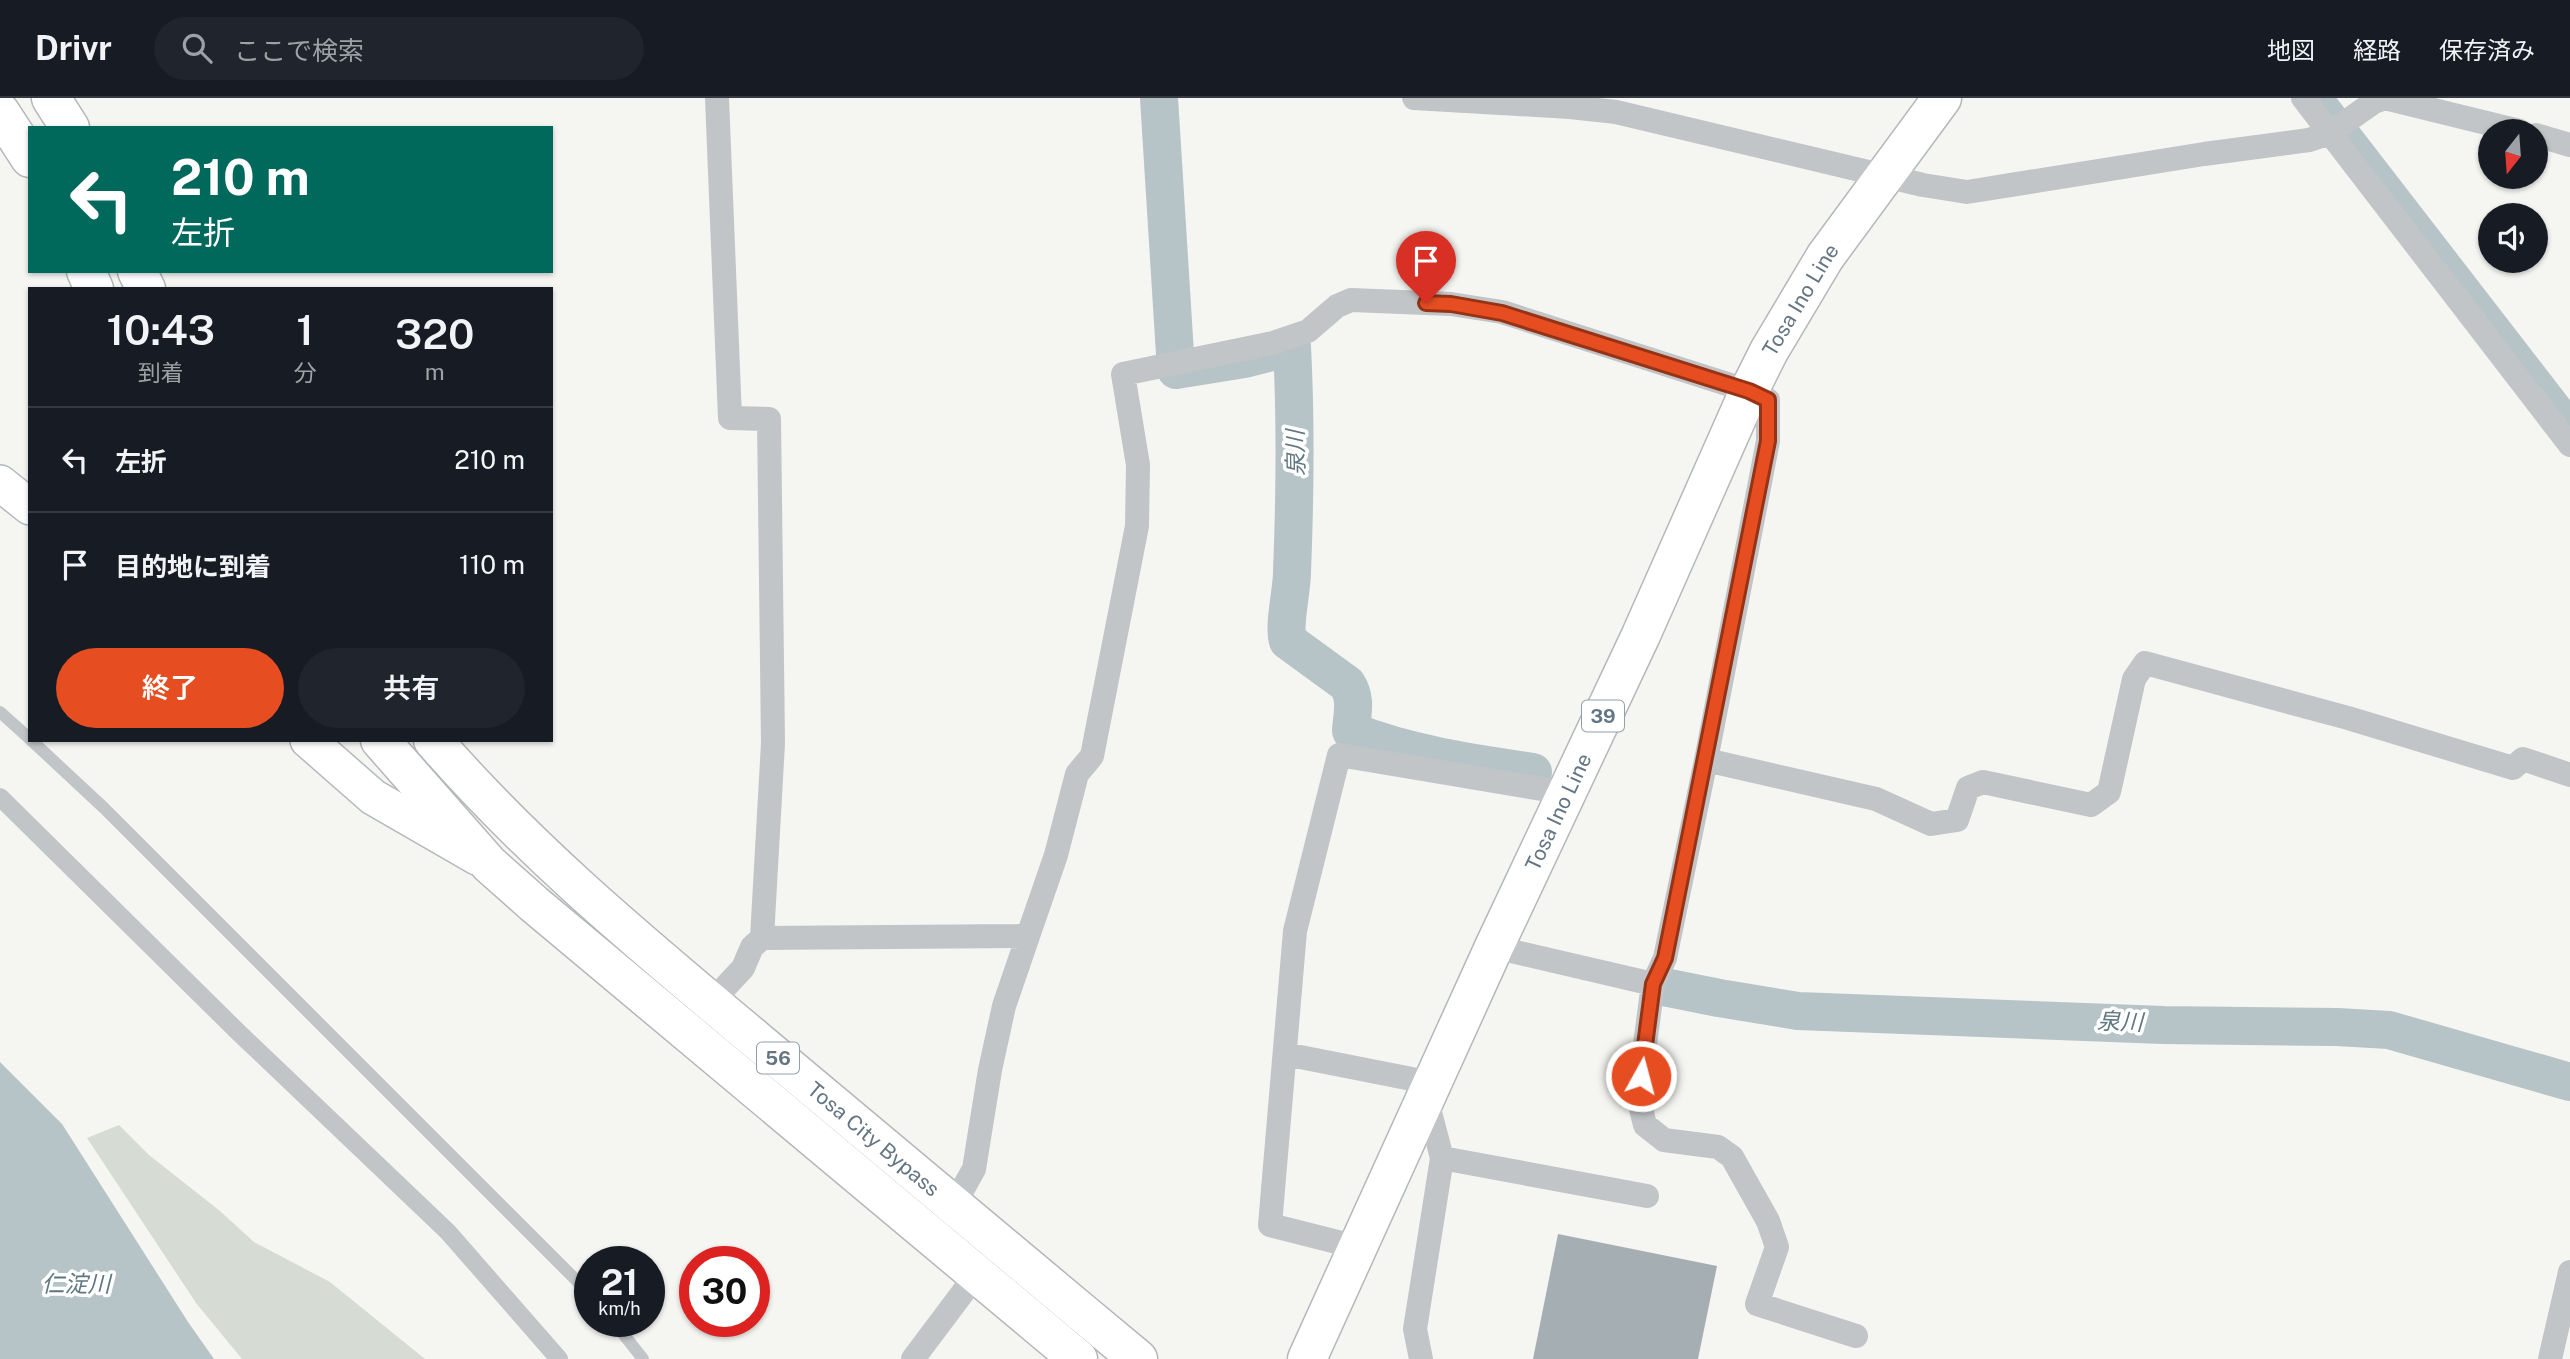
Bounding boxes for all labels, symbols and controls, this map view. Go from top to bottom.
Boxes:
search box [154,17,644,80]
text: Drivr [35,29,112,67]
icon: search [178,29,216,67]
text: ここで検索 [234,35,364,66]
text: 地図 [2267,36,2315,64]
text: 経路 [2353,36,2401,64]
text: 保存済み [2439,36,2535,64]
north arrow [2478,119,2548,189]
map controls [2478,119,2548,273]
text: 210 m [171,148,310,206]
icon: left [56,154,147,245]
button: sound [2478,203,2548,273]
text: 左折 [171,214,235,251]
pin [1396,231,1456,303]
street label: Tosa Ino Line [1757,238,1843,360]
icon: arrive [1407,242,1445,280]
text: 10:43 [106,305,215,354]
text: 1 [296,305,314,354]
text: 320 [395,309,475,358]
text: m [425,358,445,385]
text: 到着 [138,359,184,386]
text: 分 [293,359,316,386]
water label: 泉川 [1281,427,1309,476]
icon: left [56,441,94,479]
text: 210 m [454,444,525,475]
text: 左折 [115,446,167,477]
icon: arrive [56,546,94,584]
text: 110 m [459,549,525,580]
text: 目的地に到着 [115,551,271,582]
button: 終了 [56,648,284,728]
button: 共有 [298,648,525,728]
road number: 39 [1582,701,1624,732]
street label: Tosa Ino Line [1519,749,1596,874]
water label: 泉川 [2097,1007,2146,1035]
position arrow [1604,1039,1678,1113]
road number: 56 [757,1042,799,1074]
street label: Tosa City Bypass [803,1076,945,1201]
speed limit sign: 30 [679,1246,770,1337]
text: 21 [601,1262,638,1303]
water label: 仁淀川 [42,1270,114,1297]
text: km/h [598,1298,641,1319]

